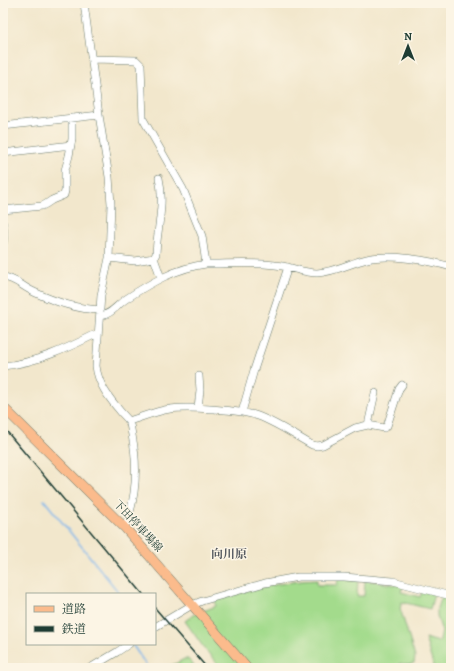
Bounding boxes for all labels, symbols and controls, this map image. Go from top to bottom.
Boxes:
north arrow [388,26,428,66]
text: N [404,29,412,44]
street label: 下田停車場線 [110,497,166,555]
district label: 向川原 [211,546,247,562]
legend [26,593,156,645]
text: 道路 [62,601,86,617]
text: 鉄道 [61,621,86,637]

